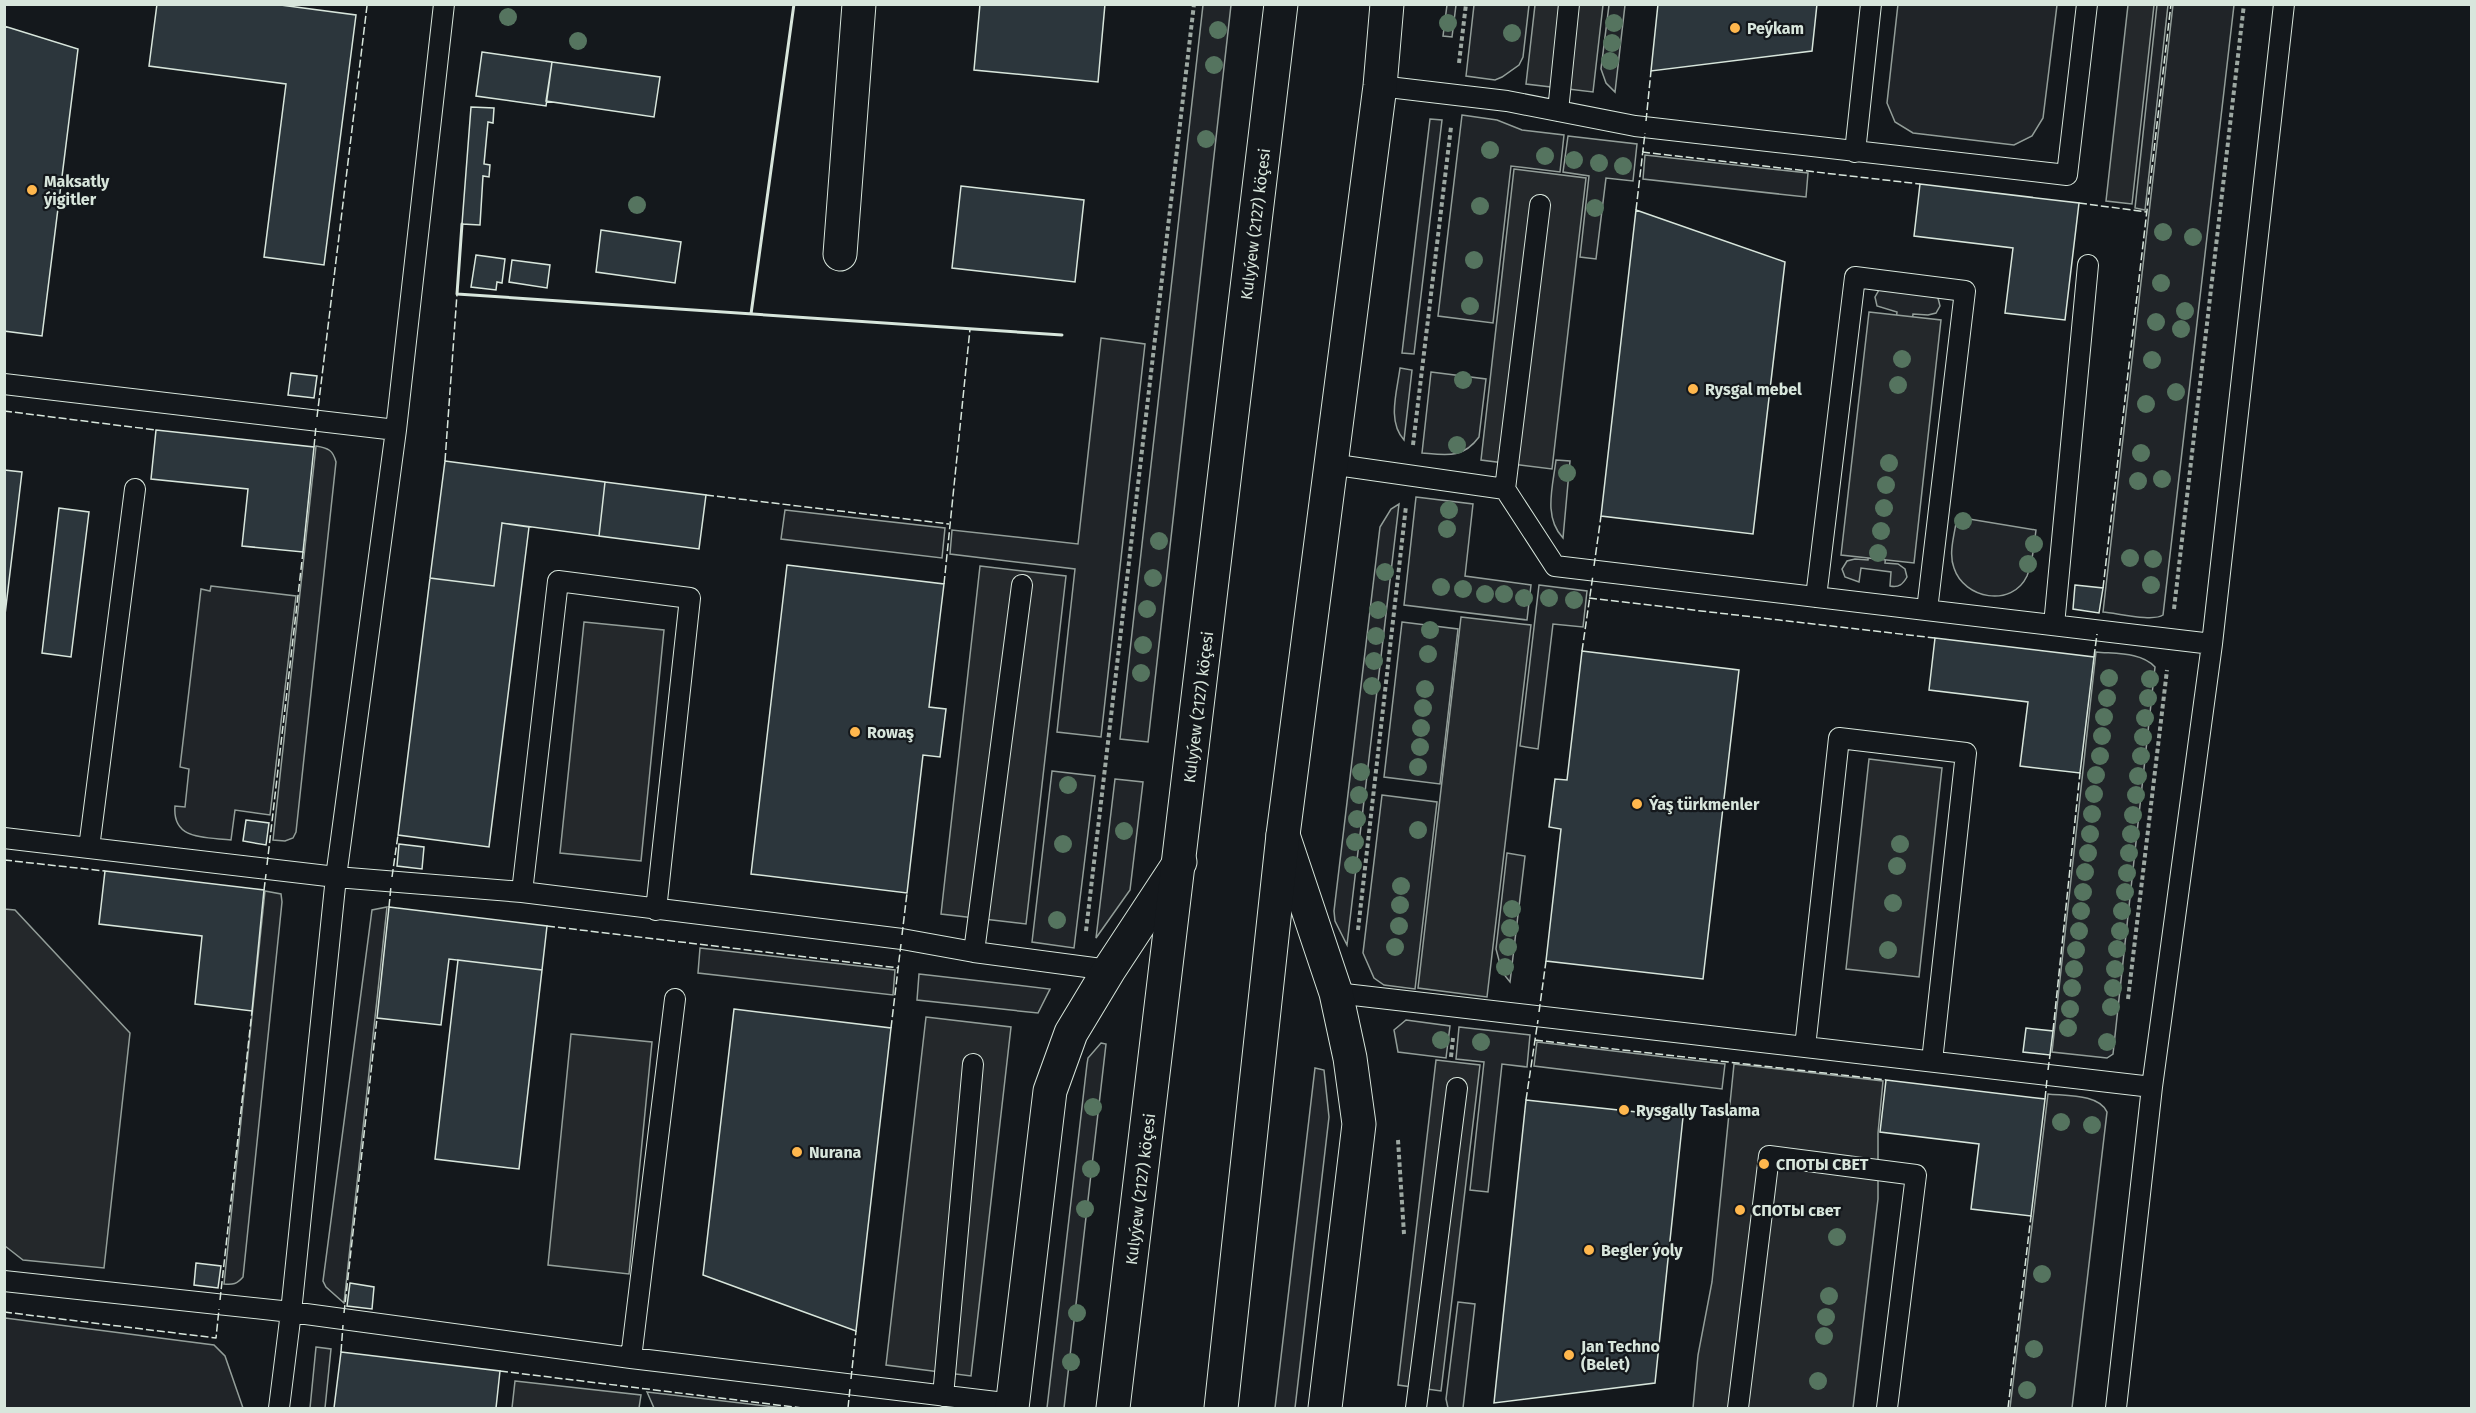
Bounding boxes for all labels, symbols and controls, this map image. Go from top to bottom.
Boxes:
place label: Peýkam [1747,19,1804,38]
marker: Peýkam [1728,21,1742,35]
street label: Kulyýew (2127) köçesi [1237,147,1275,301]
place label: Maksatly ýigitler [43,172,110,209]
marker: Maksatly ýigitler [25,183,39,197]
place label: Rysgal mebel [1705,380,1802,399]
marker: Rysgal mebel [1686,382,1700,396]
street label: Kulyýew (2127) köçesi [1180,630,1218,784]
place label: Rowaş [867,723,914,743]
marker: Rowaş [848,725,862,739]
place label: Ýaş türkmenler [1648,794,1760,815]
marker: Ýaş türkmenler [1630,797,1644,811]
place label: Rysgally Taslama [1636,1101,1760,1120]
marker: Rysgally Taslama [1617,1103,1631,1117]
street label: Kulyýew (2127) köçesi [1122,1112,1160,1266]
place label: Nurana [809,1143,862,1162]
marker: Nurana [790,1145,804,1159]
place label: СПОТЫ СВЕТ [1776,1155,1869,1174]
marker: СПОТЫ СВЕТ [1757,1157,1771,1171]
place label: СПОТЫ свет [1752,1201,1841,1220]
marker: СПОТЫ свет [1733,1203,1747,1217]
place label: Begler ýoly [1601,1241,1683,1260]
marker: Begler ýoly [1582,1243,1596,1257]
place label: Jan Techno (Belet) [1580,1337,1660,1374]
marker: Jan Techno (Belet) [1562,1348,1576,1362]

